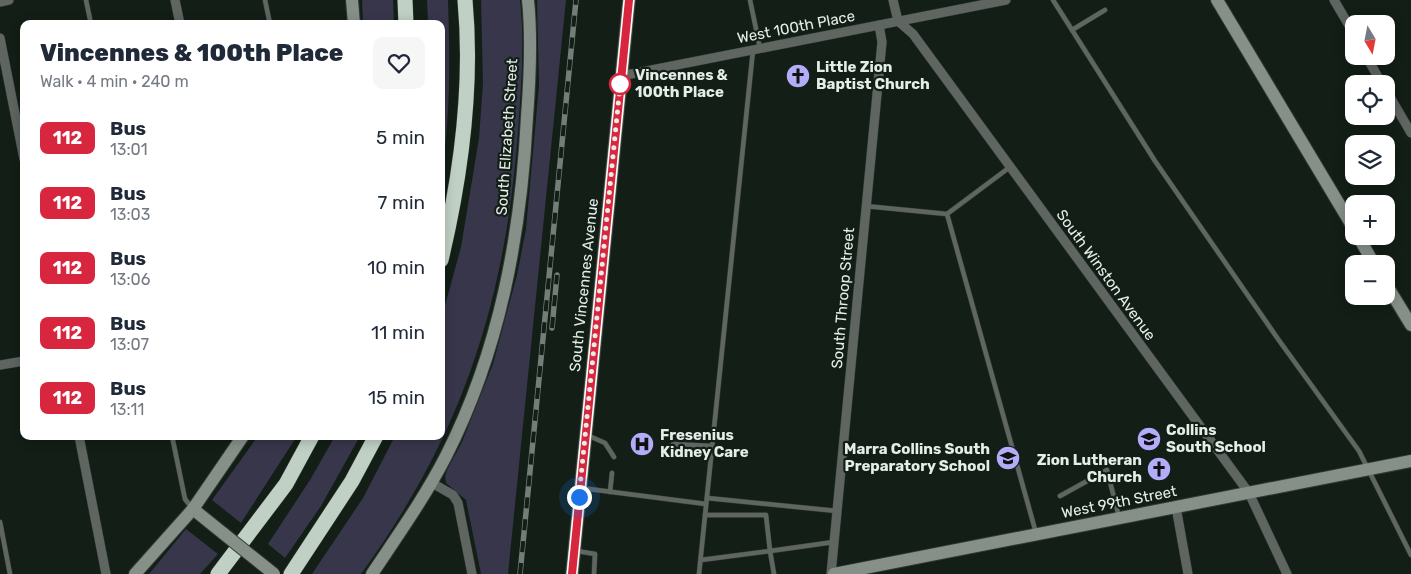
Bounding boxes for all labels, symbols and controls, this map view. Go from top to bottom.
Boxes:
street label: West 100th Place [736,7,856,47]
north arrow [1345,15,1395,65]
map controls [1345,15,1395,305]
button: heart [373,37,425,89]
text: Vincennes & 100th Place [40,39,343,67]
street label: South Elizabeth Street [493,58,521,216]
place label: Little Zion Baptist Church [816,58,930,93]
church icon: Little Zion Baptist Church [785,63,811,89]
place label: Vincennes & 100th Place [635,66,728,101]
text: Walk · 4 min · 240 m [40,72,189,91]
marker: Vincennes & 100th Place [609,73,631,95]
button: locate [1345,75,1395,125]
text: Bus [110,117,146,140]
text: 5 min [376,126,425,149]
text: 112 [53,127,82,149]
button: layers [1345,135,1395,185]
text: 13:01 [110,140,148,159]
text: Bus [110,182,146,205]
text: 7 min [378,191,425,214]
text: 112 [53,192,82,214]
button: + [1345,195,1395,245]
street label: South Vincennes Avenue [566,197,602,373]
text: 13:03 [110,205,150,224]
street label: South Winston Avenue [1053,206,1159,344]
street label: South Throop Street [828,227,858,369]
text: Bus [110,247,146,270]
button: − [1345,255,1395,305]
text: 10 min [367,256,425,279]
text: 112 [53,257,82,279]
text: 13:06 [110,270,150,289]
text: Bus [110,312,146,335]
text: 11 min [371,321,425,344]
text: 112 [53,322,82,344]
text: 13:07 [110,335,149,354]
text: Bus [110,377,146,400]
text: 15 min [368,386,425,409]
text: 112 [53,387,82,409]
text: 13:11 [110,400,144,419]
place label: Collins South School [1166,421,1266,456]
place label: Fresenius Kidney Care [660,426,749,461]
school or university icon: Collins South School [1136,426,1162,452]
hospital icon: Fresenius Kidney Care [629,431,655,457]
place label: Marra Collins South Preparatory School [844,440,990,475]
school or university icon: Marra Collins South Preparatory School [995,445,1021,471]
place label: Zion Lutheran Church [1037,451,1142,486]
church icon: Zion Lutheran Church [1146,456,1172,482]
street label: West 99th Street [1060,482,1178,522]
your location [567,485,592,510]

